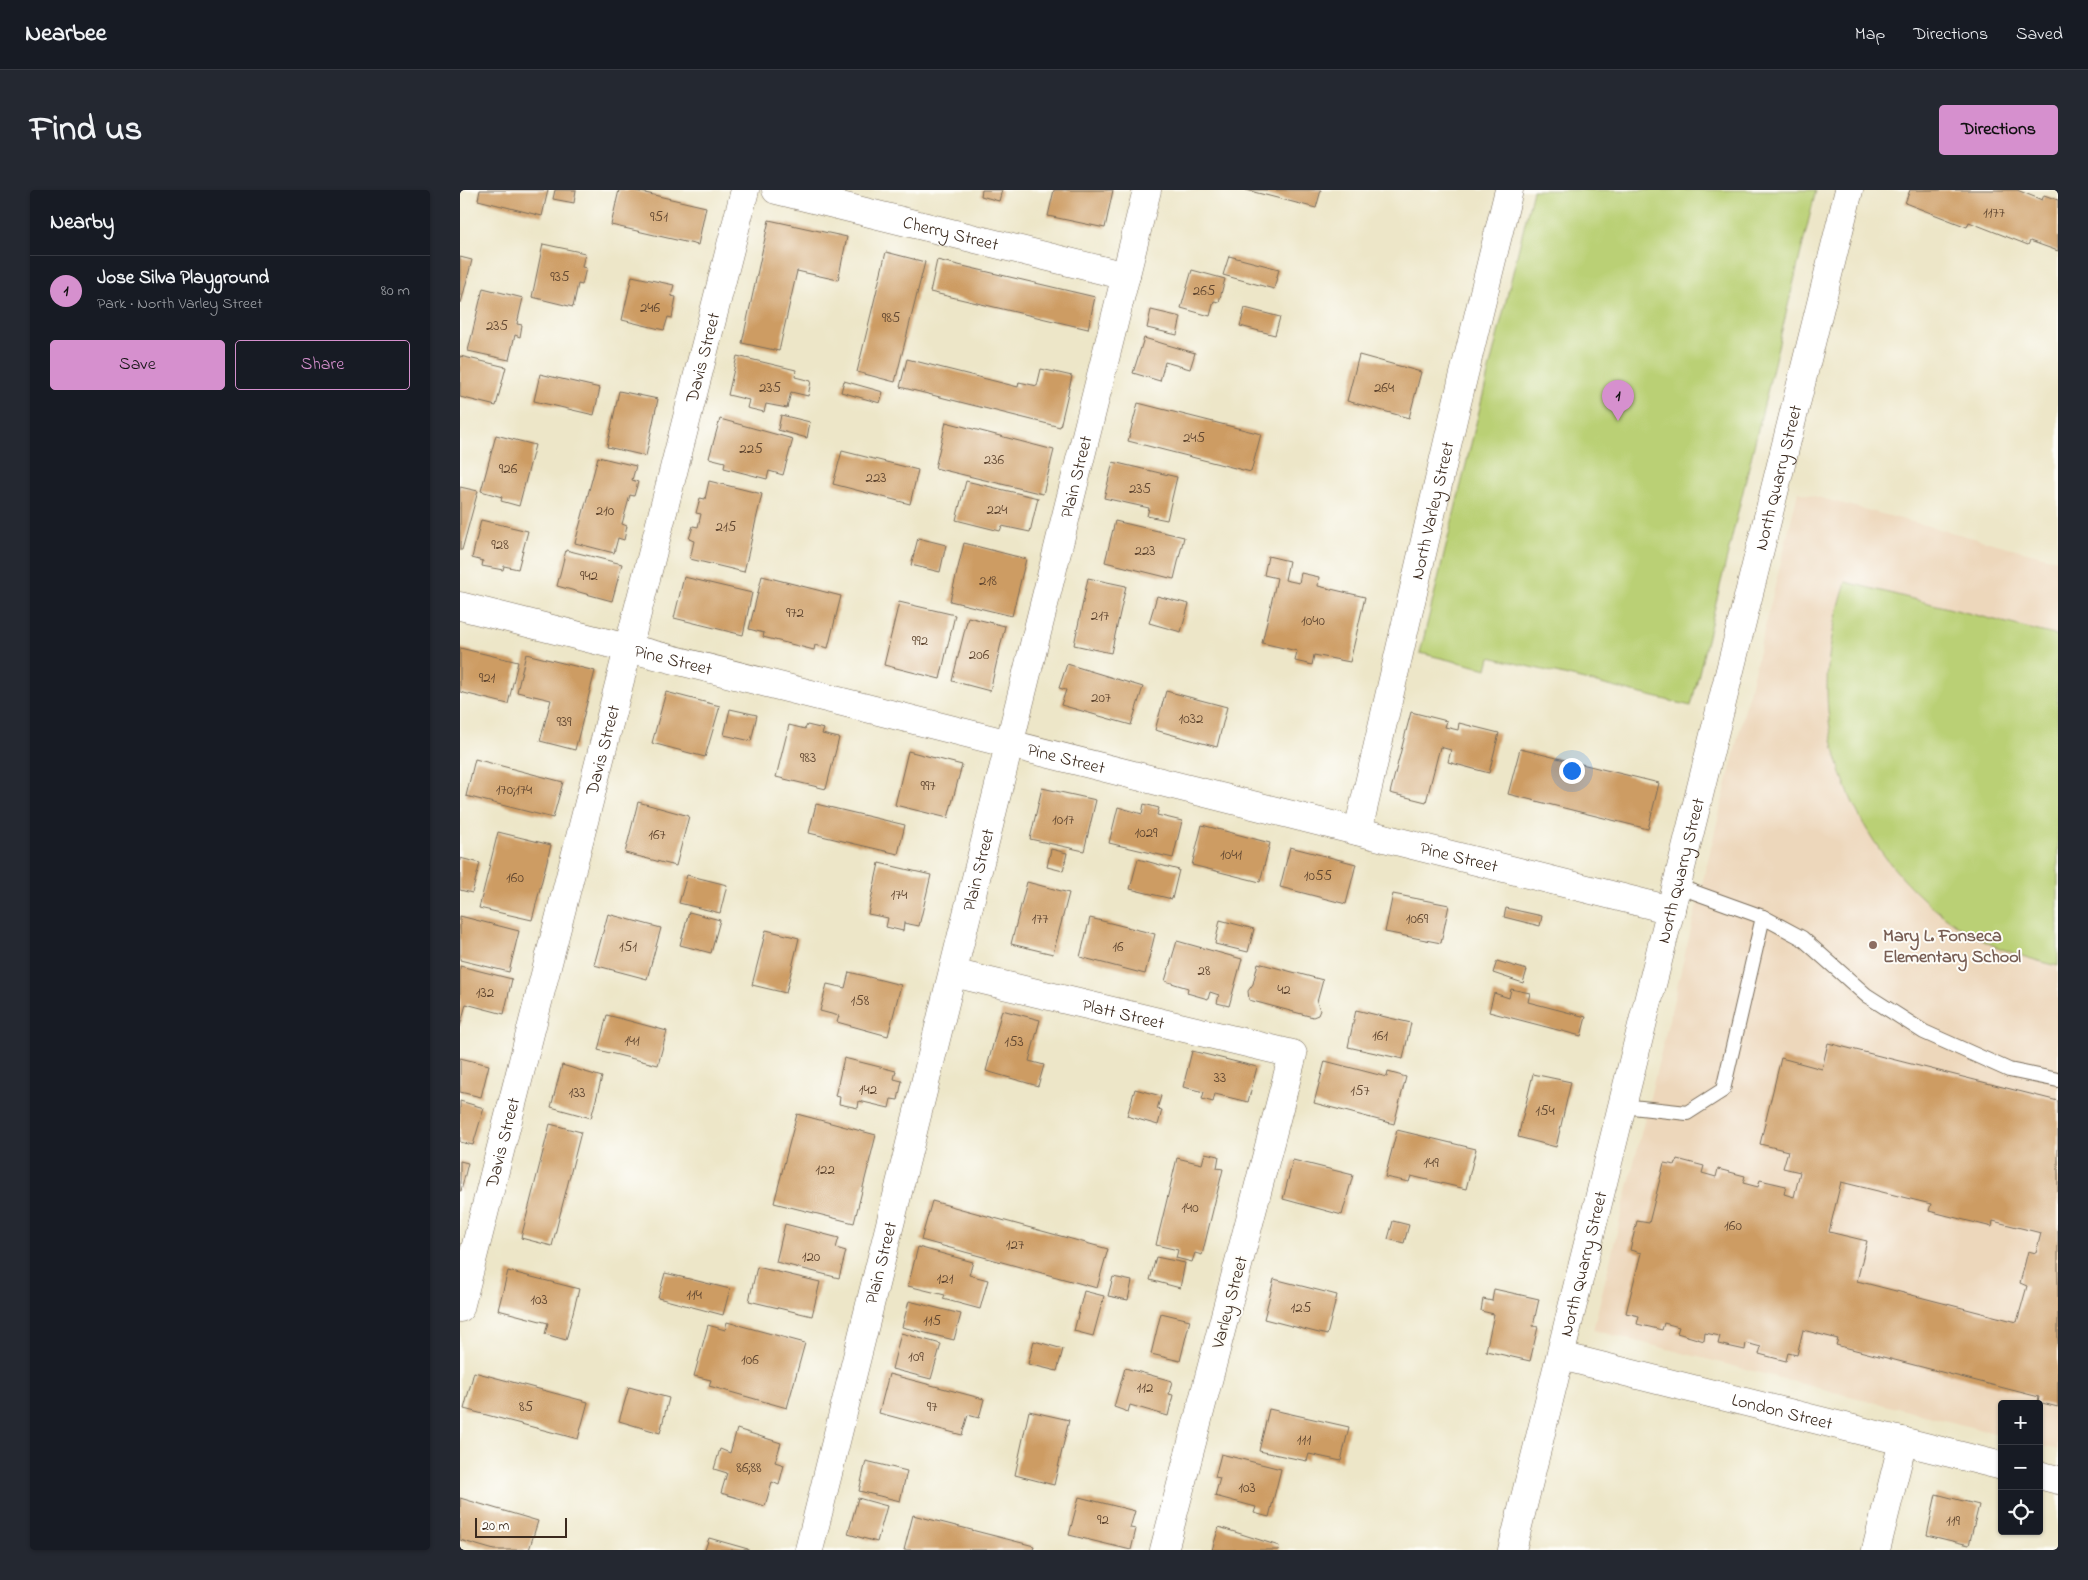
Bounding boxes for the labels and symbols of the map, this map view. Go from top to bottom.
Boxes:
house number: 1177 [1983,202,2005,224]
house number: 951 [650,206,668,228]
street label: Cherry Street [900,211,1001,259]
house number: 935 [550,266,570,288]
house number: 265 [1193,280,1216,302]
house number: 246 [640,297,661,319]
house number: 985 [882,307,901,329]
street label: Davis Street [680,310,728,407]
house number: 235 [486,315,509,337]
house number: 235 [759,377,782,399]
house number: 264 [1374,377,1394,399]
pin: 1 [1602,380,1634,421]
street label: North Quarry Street [1749,403,1810,553]
house number: 245 [1183,427,1206,449]
street label: Plain Street [1055,433,1100,521]
house number: 225 [739,438,763,460]
street label: North Varley Street [1405,439,1462,583]
house number: 236 [984,449,1005,471]
house number: 926 [499,458,518,480]
house number: 223 [865,467,887,489]
house number: 235 [1129,478,1152,500]
house number: 224 [986,499,1008,521]
house number: 210 [596,500,615,522]
house number: 215 [716,516,737,538]
house number: 928 [491,534,509,556]
house number: 223 [1134,540,1156,562]
house number: 942 [580,565,599,587]
house number: 218 [979,570,997,592]
house number: 972 [786,602,805,624]
house number: 217 [1091,605,1109,627]
house number: 1040 [1301,610,1325,632]
house number: 992 [912,630,929,652]
street label: Pine Street [631,639,715,684]
house number: 206 [969,644,990,666]
house number: 921 [479,667,496,689]
house number: 207 [1091,687,1111,709]
street label: Davis Street [580,702,628,799]
house number: 1032 [1179,708,1204,730]
house number: 939 [556,711,572,733]
street label: Pine Street [1024,738,1107,782]
house number: 983 [800,747,816,769]
your location [1559,758,1585,784]
house number: 997 [920,775,936,797]
house number: 170;174 [496,779,532,801]
street label: North Quarry Street [1652,796,1713,946]
house number: 1017 [1052,809,1074,831]
house number: 1029 [1134,822,1158,844]
house number: 167 [648,824,666,846]
street label: Plain Street [957,826,1003,914]
street label: Pine Street [1417,836,1500,881]
house number: 1041 [1220,844,1242,866]
house number: 1055 [1304,865,1333,887]
house number: 160 [506,867,524,889]
house number: 174 [890,884,908,906]
house number: 177 [1031,908,1049,930]
house number: 1069 [1406,908,1429,930]
place label: Mary L. Fonseca Elementary School [1883,924,2021,972]
house number: 151 [619,936,637,958]
house number: 16 [1112,936,1124,958]
marker: Mary L. Fonseca Elementary School [1867,939,1879,951]
house number: 28 [1197,960,1211,982]
house number: 42 [1277,979,1291,1001]
house number: 132 [476,982,495,1004]
house number: 158 [851,990,870,1012]
street label: Platt Street [1079,993,1167,1038]
house number: 161 [1372,1025,1388,1047]
house number: 141 [624,1030,640,1052]
house number: 153 [1004,1031,1024,1053]
house number: 33 [1214,1067,1226,1089]
house number: 142 [859,1079,878,1101]
house number: 157 [1350,1080,1370,1102]
house number: 133 [568,1082,586,1104]
street label: Davis Street [480,1095,528,1192]
house number: 154 [1535,1100,1555,1122]
house number: 149 [1423,1152,1439,1174]
house number: 122 [815,1159,835,1181]
street label: North Quarry Street [1554,1189,1615,1340]
house number: 140 [1181,1197,1199,1219]
house number: 160 [1724,1215,1742,1237]
street label: Plain Street [860,1219,905,1307]
house number: 127 [1006,1234,1024,1256]
house number: 120 [802,1246,821,1268]
street label: Varley Street [1206,1253,1256,1353]
house number: 121 [937,1268,954,1290]
house number: 114 [686,1284,702,1306]
house number: 103 [530,1289,548,1311]
house number: 125 [1291,1297,1312,1319]
house number: 115 [923,1310,941,1332]
house number: 109 [908,1346,924,1368]
house number: 106 [741,1349,759,1371]
house number: 112 [1137,1377,1154,1399]
street label: London Street [1729,1388,1835,1438]
house number: 85 [519,1396,534,1418]
house number: 97 [927,1396,937,1418]
house number: 111 [1297,1429,1311,1451]
house number: 86;88 [736,1457,762,1479]
house number: 103 [1238,1477,1256,1499]
house number: 92 [1097,1509,1110,1531]
house number: 119 [1946,1510,1961,1532]
scale bar [475,1515,568,1538]

